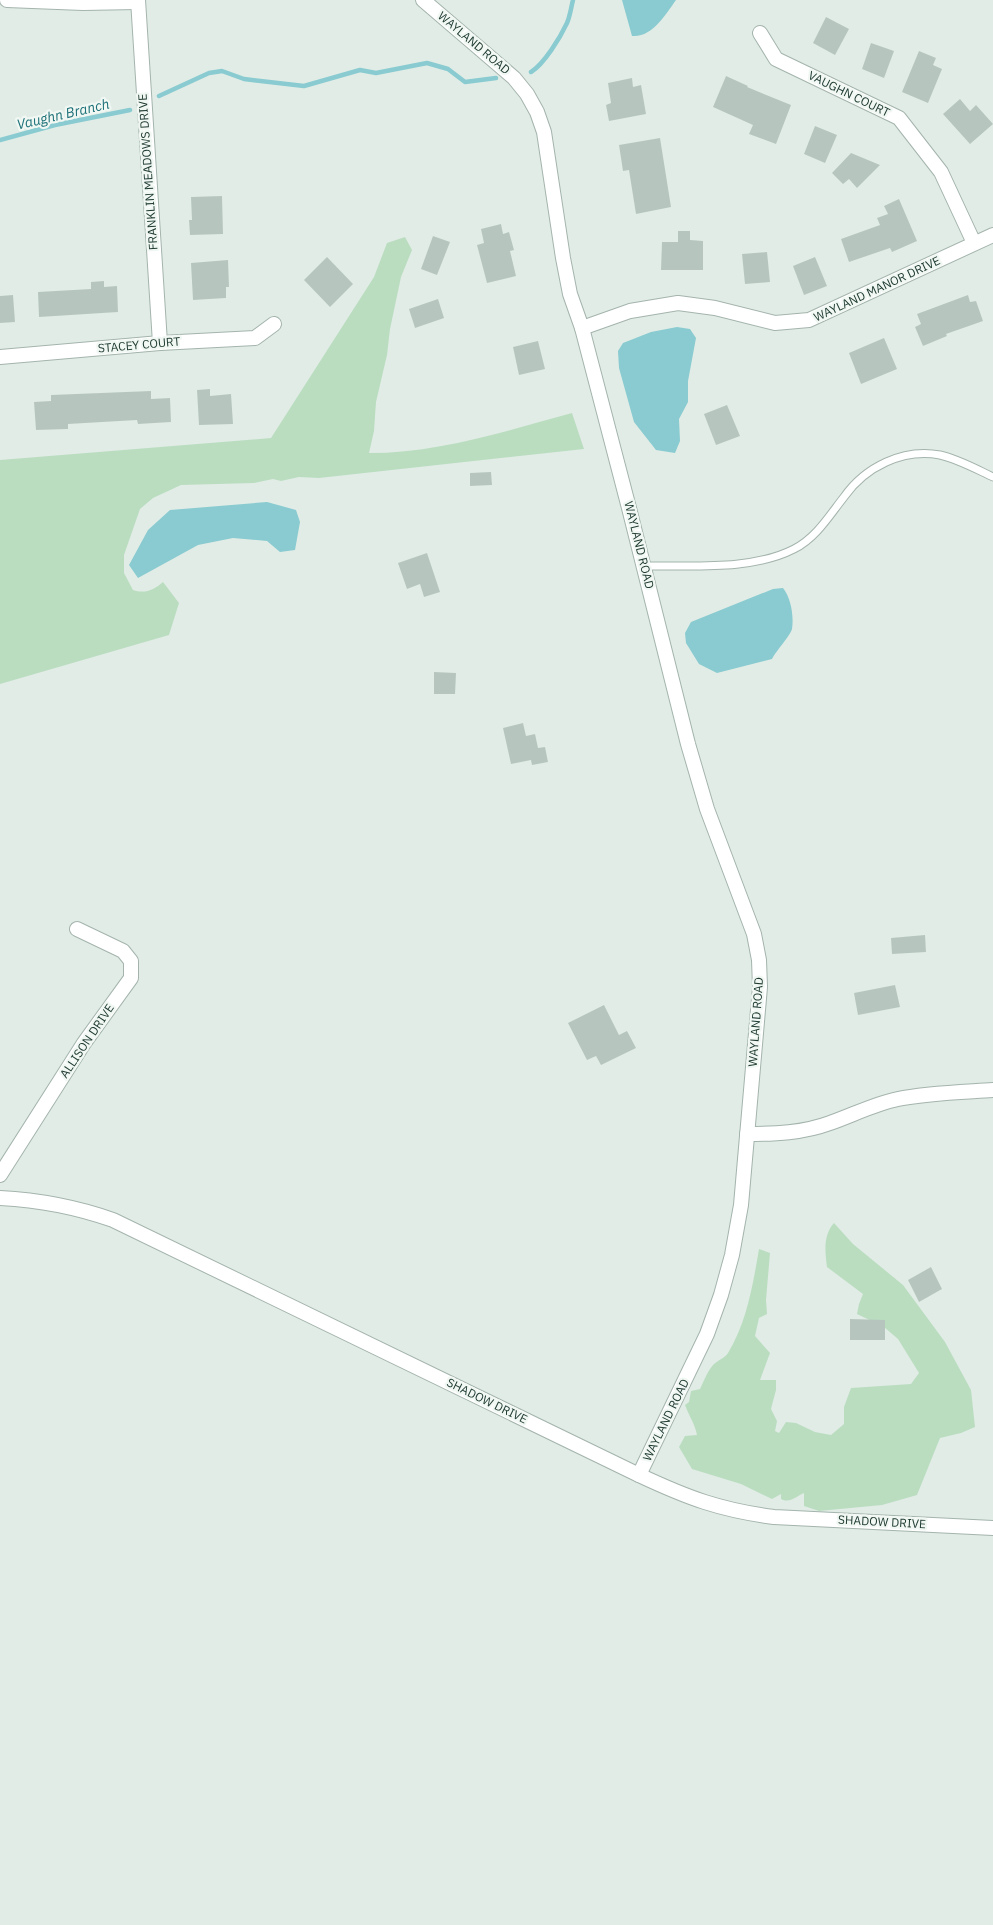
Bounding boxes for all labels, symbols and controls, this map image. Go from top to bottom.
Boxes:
street label: WAYLAND ROAD [435,8,514,77]
street label: VAUGHN COURT [806,67,893,120]
street label: FRANKLIN MEADOWS DRIVE [135,93,160,251]
water label: Vaughn Branch [15,95,111,133]
street label: WAYLAND MANOR DRIVE [811,253,942,324]
street label: STACEY COURT [97,333,181,356]
street label: WAYLAND ROAD [621,500,658,590]
street label: WAYLAND ROAD [745,977,766,1067]
street label: ALLISON DRIVE [56,1001,117,1081]
street label: SHADOW DRIVE [444,1375,530,1427]
street label: WAYLAND ROAD [639,1376,692,1463]
street label: SHADOW DRIVE [838,1512,926,1531]

